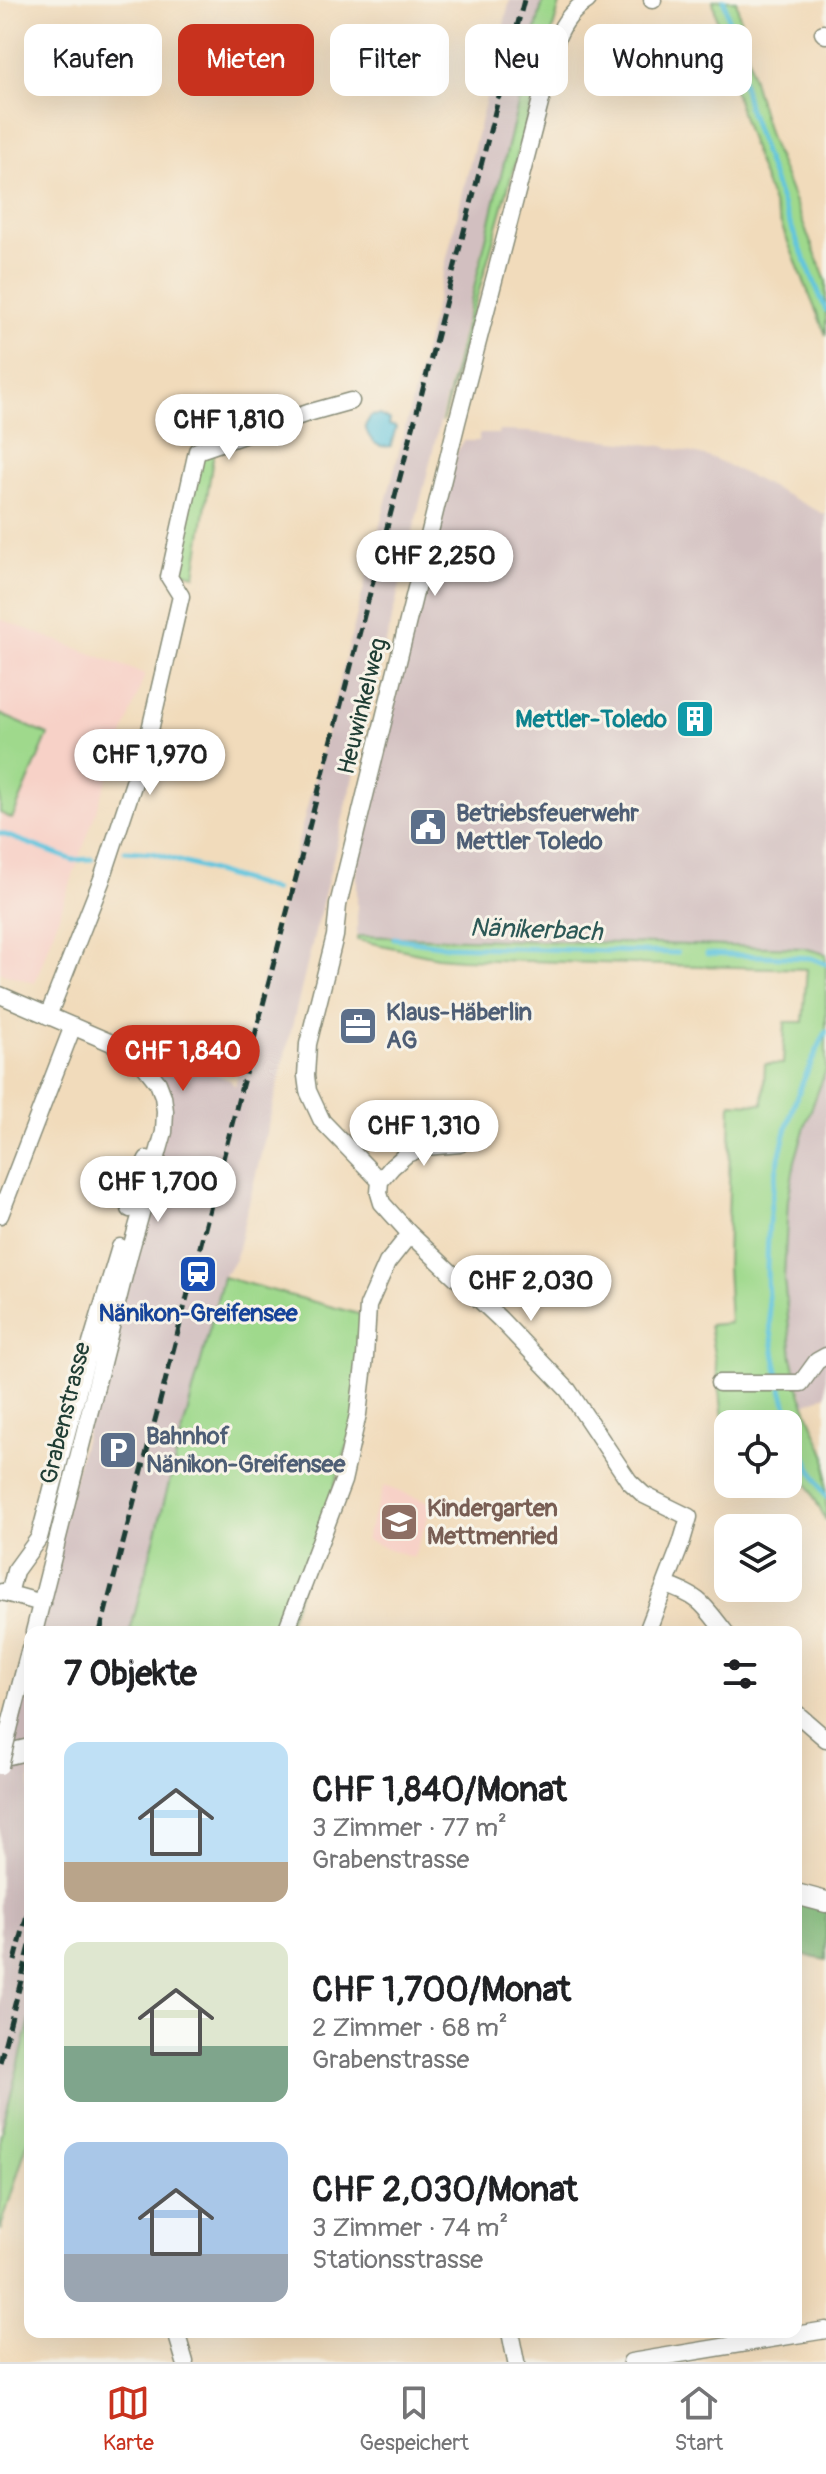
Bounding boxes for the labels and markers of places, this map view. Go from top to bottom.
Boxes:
pin: CHF 1,810 [137,394,321,462]
pin: CHF 2,250 [343,530,527,598]
building icon: Mettler-Toledo [674,698,716,740]
place label: Mettler-Toledo [515,705,667,734]
pin: CHF 1,970 [58,729,242,797]
place label: Betriebsfeuerwehr Mettler Toledo [456,799,639,856]
public building icon: Betriebsfeuerwehr Mettler Toledo [407,806,449,848]
place label: Klaus-Häberlin AG [386,998,532,1055]
office icon: Klaus-Häberlin AG [337,1005,379,1047]
pin: CHF 1,840 [91,1025,275,1093]
pin: CHF 1,310 [332,1100,516,1168]
pin: CHF 1,700 [66,1156,250,1224]
station icon: Nänikon-Greifensee [177,1253,219,1295]
pin: CHF 2,030 [439,1255,623,1323]
place label: Nänikon-Greifensee [98,1299,299,1328]
place label: Bahnhof Nänikon-Greifensee [146,1422,346,1479]
parking icon: Bahnhof Nänikon-Greifensee [97,1429,139,1471]
place label: Kindergarten Mettmenried [427,1494,558,1551]
school or university icon: Kindergarten Mettmenried [378,1501,420,1543]

